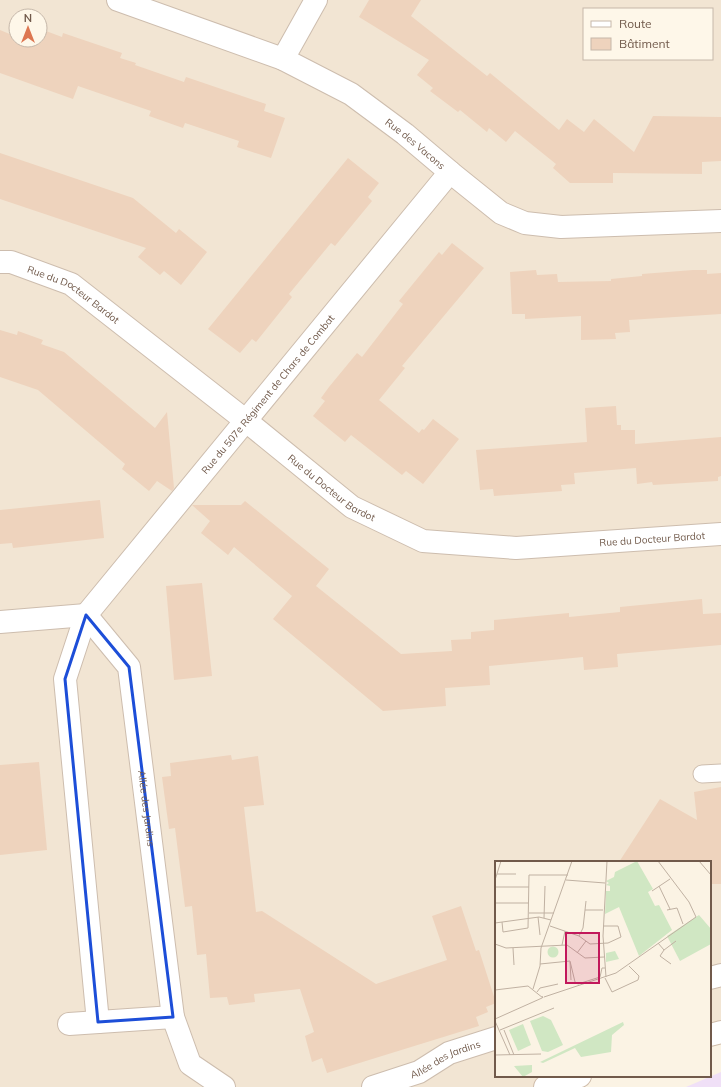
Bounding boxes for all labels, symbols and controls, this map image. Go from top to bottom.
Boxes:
north arrow [8,8,48,48]
legend [583,8,713,60]
text: N [24,11,32,25]
text: Route [619,16,652,31]
text: Bâtiment [619,36,670,51]
street label: Rue des Vacons [383,116,448,172]
street label: Rue du Docteur Bardot [26,263,122,327]
street label: Rue du 507e Régiment de Chars de Combat [199,311,338,477]
street label: Rue du Docteur Bardot [285,452,378,524]
street label: Rue du Docteur Bardot [599,529,706,549]
street label: Allée des Jardins [135,770,158,847]
inset map [495,861,711,1077]
street label: Allée des Jardins [409,1037,482,1081]

